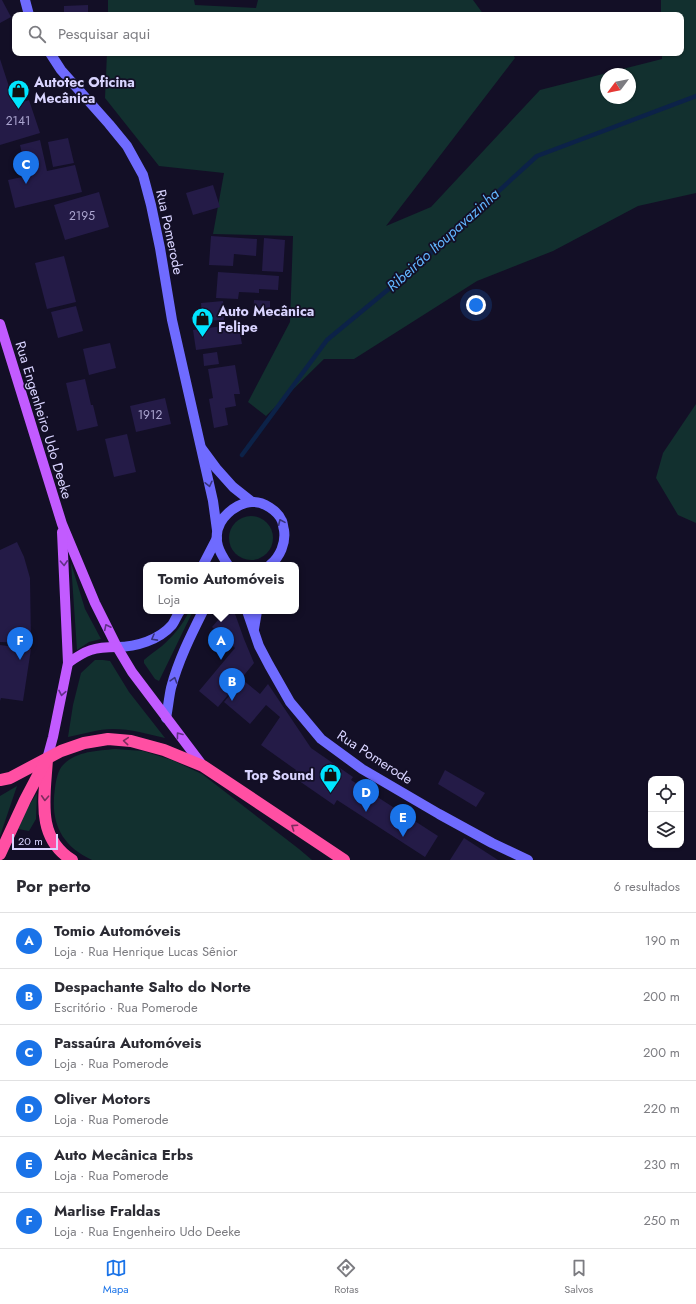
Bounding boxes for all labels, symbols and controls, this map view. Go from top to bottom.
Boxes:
search box [12,12,684,56]
icon: search [26,23,48,45]
text: Pesquisar aqui [58,23,150,45]
north arrow [600,68,636,104]
place label: Autotec Oficina Mecânica [33,72,135,108]
shop icon: Autotec Oficina Mecânica [6,77,32,110]
house number: 2141 [6,112,30,130]
pin: C [13,151,39,184]
water label: Ribeirão Itoupavazinha [382,183,505,297]
street label: Rua Pomerode [151,188,189,276]
house number: 2195 [69,207,95,225]
your location [466,295,486,315]
place label: Auto Mecânica Felipe [217,301,314,337]
shop icon: Auto Mecânica Felipe [190,306,216,339]
street label: Rua Engenheiro Udo Deeke [10,339,78,501]
house number: 1912 [138,406,162,424]
one-way arrow [204,481,212,487]
one-way arrow [277,519,285,526]
one-way arrow [59,560,68,566]
popup [143,562,299,614]
text: Tomio Automóveis [158,568,284,590]
text: Loja [158,590,180,609]
one-way arrow [104,624,112,631]
pin: F [7,627,33,660]
pin: A [208,627,234,660]
one-way arrow [151,634,158,641]
pin: B [219,668,245,701]
one-way arrow [169,677,178,684]
one-way arrow [59,690,67,696]
street label: Rua Pomerode [333,725,417,789]
one-way arrow [177,732,184,739]
one-way arrow [123,736,129,745]
shop icon: Top Sound [317,762,343,795]
place label: Top Sound [245,765,314,785]
map controls [648,776,684,848]
button: locate [648,776,684,812]
pin: D [353,779,379,812]
one-way arrow [40,795,49,801]
pin: E [390,804,416,837]
button: layers [648,812,684,848]
one-way arrow [292,825,299,832]
scale bar [12,832,58,851]
text: 20 m [18,833,43,849]
text: Por perto [16,874,91,898]
text: 6 resultados [613,877,680,896]
text: Tomio Automóveis [54,920,181,942]
text: A [24,931,34,950]
text: 190 m [645,931,680,950]
text: Loja · Rua Henrique Lucas Sênior [54,942,238,961]
text: Despachante Salto do Norte [54,976,251,998]
text: B [25,987,33,1006]
text: 200 m [643,987,680,1006]
text: Escritório · Rua Pomerode [54,998,198,1017]
text: Passaúra Automóveis [54,1032,201,1054]
text: C [24,1043,34,1062]
text: 200 m [643,1043,680,1062]
text: Loja · Rua Pomerode [54,1054,169,1073]
text: Oliver Motors [54,1088,150,1110]
text: D [24,1099,34,1118]
text: 220 m [643,1099,680,1118]
text: Loja · Rua Pomerode [54,1110,169,1129]
text: Auto Mecânica Erbs [54,1144,193,1166]
text: E [25,1155,33,1174]
text: 230 m [644,1155,680,1174]
text: Loja · Rua Pomerode [54,1166,169,1185]
text: Marlise Fraldas [54,1200,160,1222]
text: F [25,1211,33,1230]
text: 250 m [643,1211,680,1230]
text: Loja · Rua Engenheiro Udo Deeke [54,1222,240,1241]
tab: Mapa [103,1257,129,1297]
tab: Rotas [334,1257,359,1297]
tab: Salvos [564,1257,593,1297]

